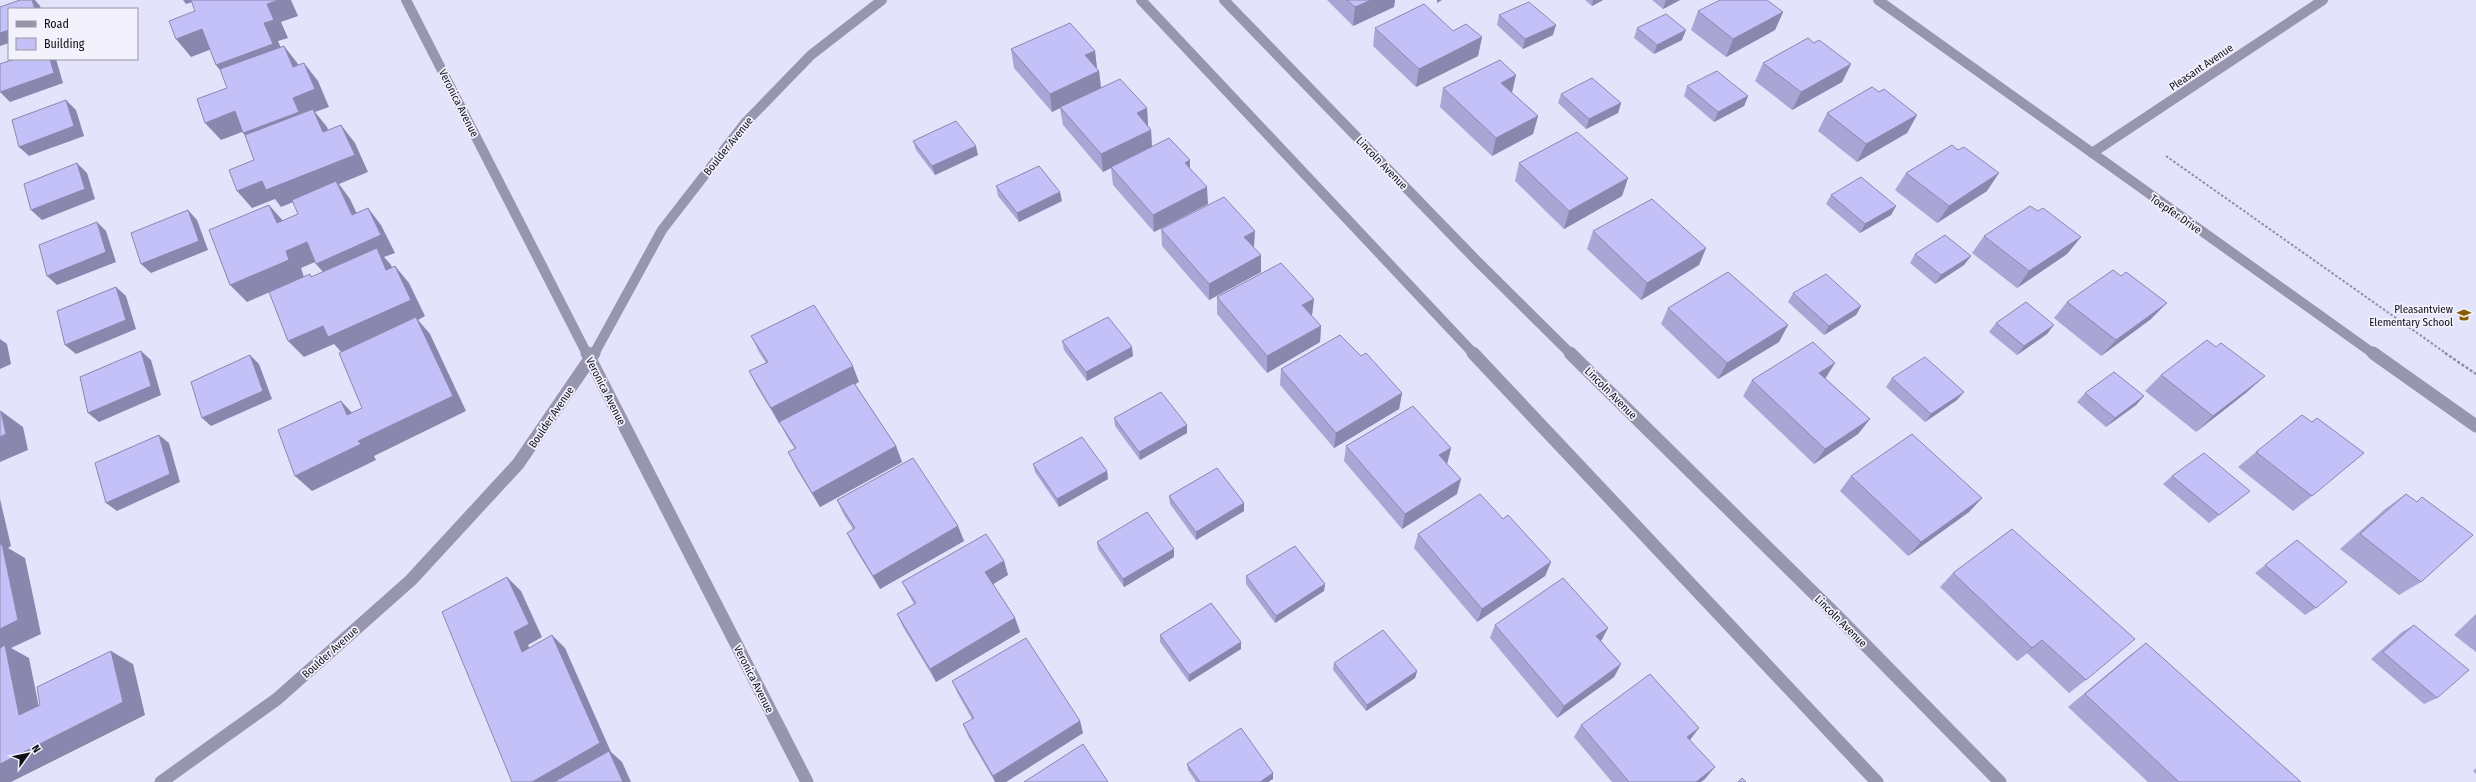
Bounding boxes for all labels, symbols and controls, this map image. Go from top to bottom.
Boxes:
legend [8,8,138,60]
text: Road [44,17,69,31]
text: Building [44,37,85,51]
street label: Pleasant Avenue [2167,41,2236,94]
street label: Veronica Avenue [436,67,481,139]
street label: Boulder Avenue [701,115,756,178]
street label: Lincoln Avenue [1353,134,1410,192]
street label: Toepfer Drive [2147,192,2204,237]
place label: Pleasantview Elementary School [2369,303,2453,329]
school or university icon: Pleasantview Elementary School [2456,307,2472,323]
street label: Veronica Avenue [583,355,628,427]
street label: Lincoln Avenue [1582,365,1639,422]
street label: Boulder Avenue [526,384,577,450]
street label: Lincoln Avenue [1812,593,1869,650]
street label: Boulder Avenue [300,624,361,681]
street label: Veronica Avenue [731,643,776,715]
north arrow [8,734,48,774]
text: N [29,743,43,755]

